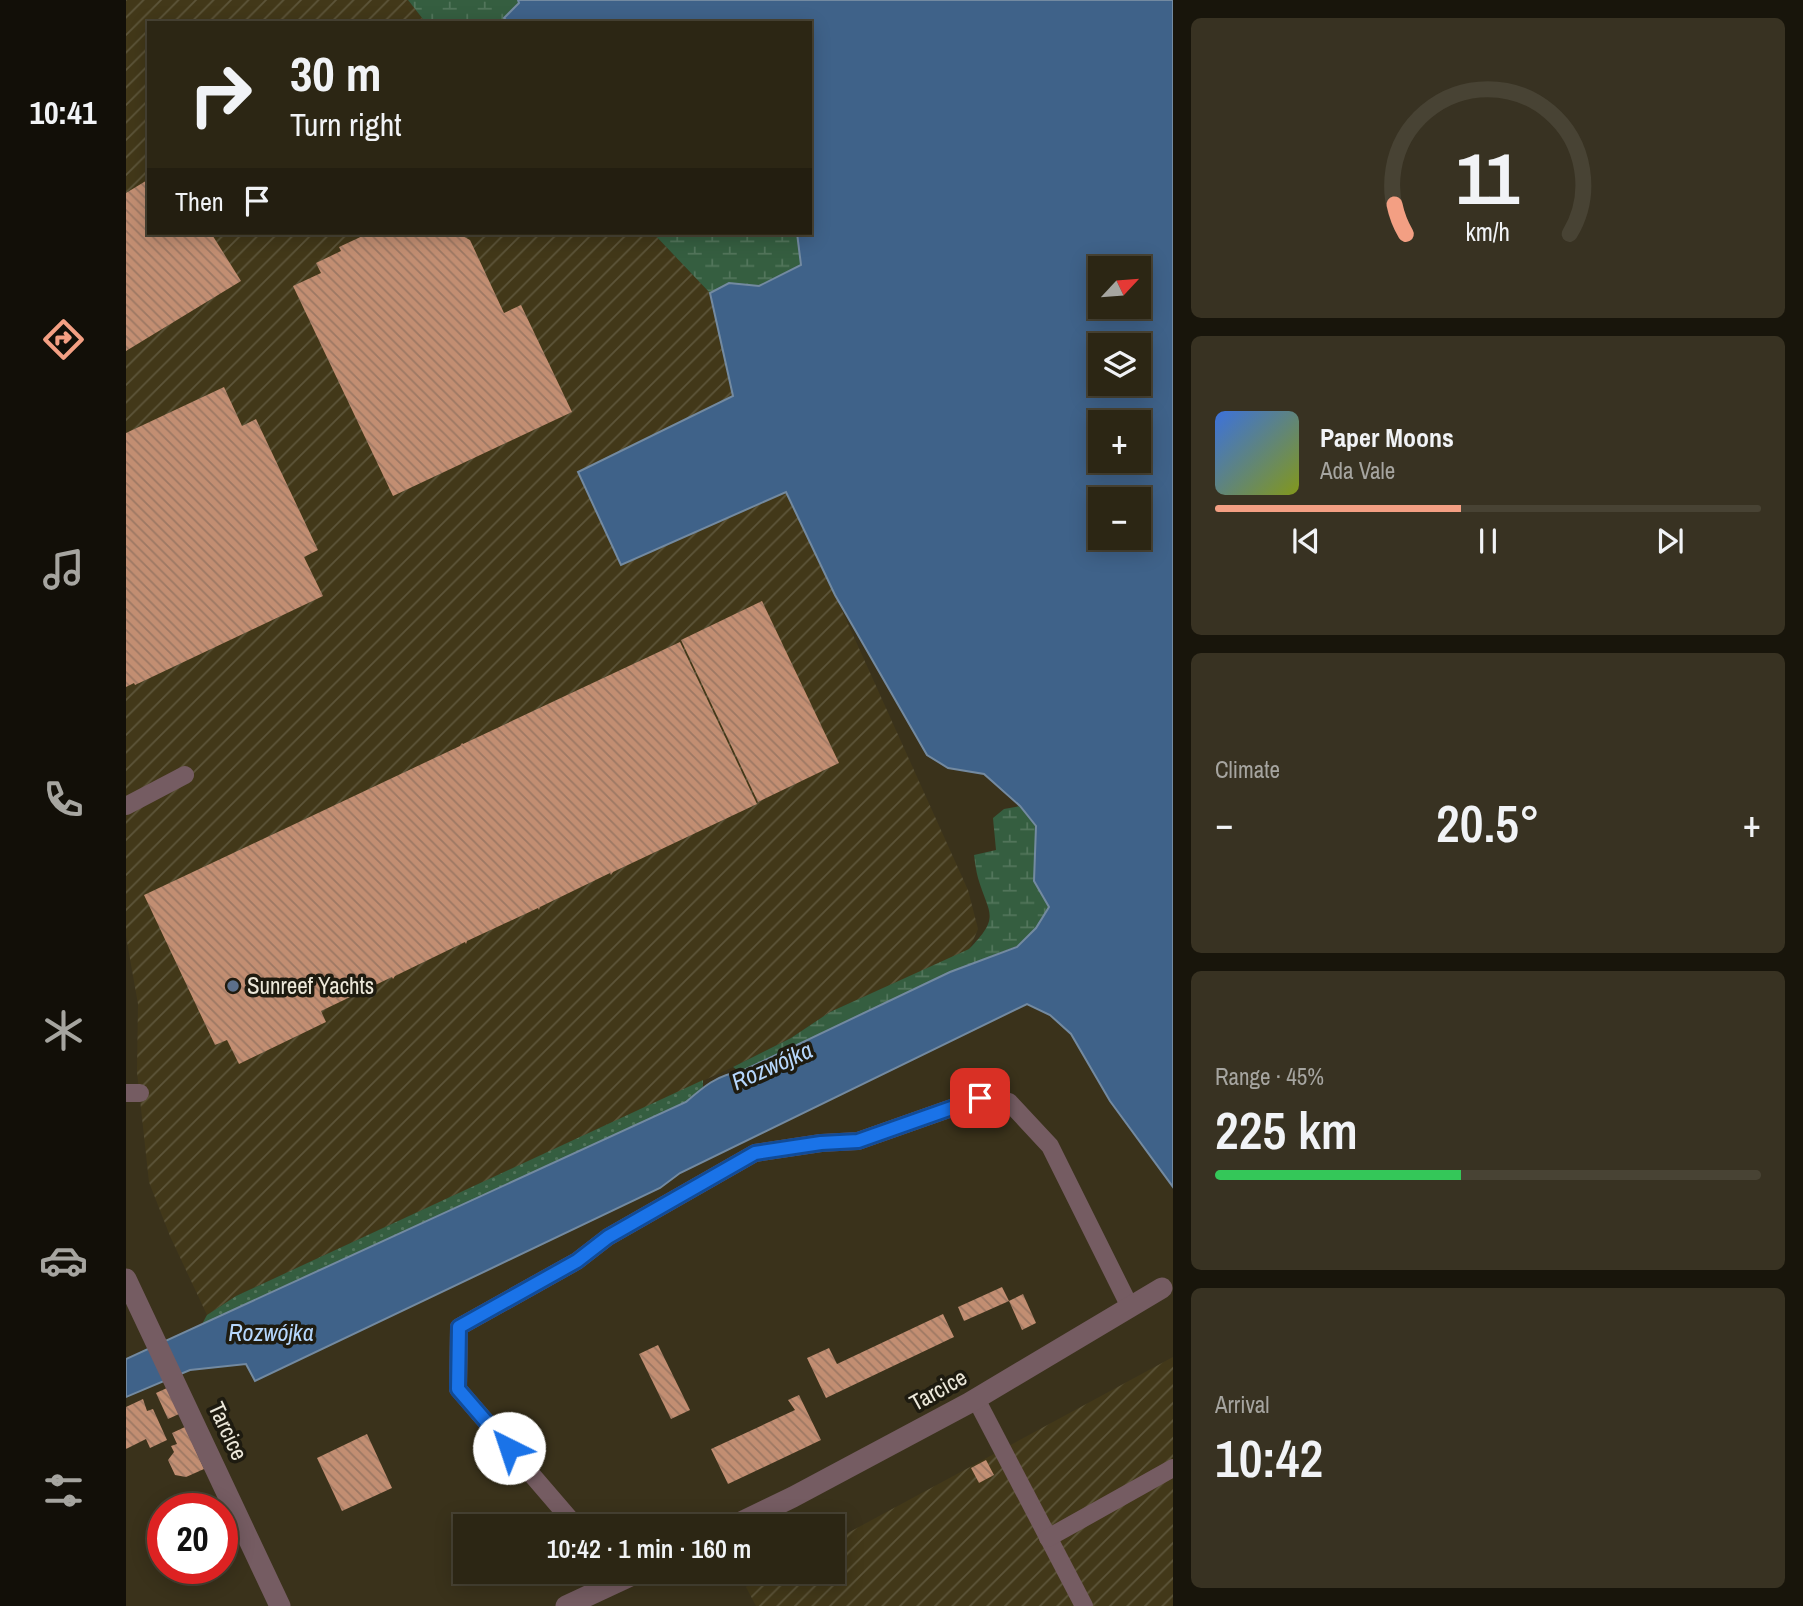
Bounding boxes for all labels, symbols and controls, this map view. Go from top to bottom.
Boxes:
text: 30 m [290,40,382,106]
icon: right [175,49,266,140]
text: 10:41 [29,91,97,134]
text: Turn right [290,103,402,146]
text: 11 [1456,129,1520,227]
icon: arrive [238,182,276,220]
text: Then [175,184,224,219]
text: km/h [1466,215,1510,249]
north arrow [1088,256,1152,318]
map controls [1088,256,1151,550]
icon: directions [39,315,88,364]
button: layers [1088,333,1151,396]
button: + [1088,410,1151,473]
text: Paper Moons [1320,420,1454,455]
text: Ada Vale [1320,455,1395,486]
button: − [1088,487,1151,550]
icon: previous [1287,522,1325,560]
icon: pause [1469,522,1507,560]
icon: next [1651,522,1689,560]
icon: music [39,545,88,594]
text: Climate [1215,754,1280,785]
icon: phone [39,775,88,824]
text: 20.5° [1436,788,1540,858]
text: − [1215,798,1233,849]
text: + [1743,798,1761,849]
place label: Sunreef Yachts [247,970,374,1001]
marker: Sunreef Yachts [225,978,241,994]
icon: climate [39,1006,88,1055]
water label: Rozwójka [726,1033,817,1097]
text: Range · 45% [1215,1061,1324,1092]
pin [950,1068,1010,1128]
icon: arrive [961,1079,999,1117]
text: 225 km [1215,1095,1358,1165]
icon: car [39,1236,88,1285]
water label: Rozwójka [228,1316,314,1348]
street label: Tarcice [903,1361,972,1418]
text: Arrival [1215,1389,1270,1420]
street label: Tarcice [201,1397,255,1465]
position arrow [472,1411,546,1485]
text: 10:42 [1215,1423,1323,1493]
icon: filters [39,1466,88,1515]
speed limit sign: 20 [147,1493,238,1584]
text: 10:42 · 1 min · 160 m [547,1531,751,1566]

